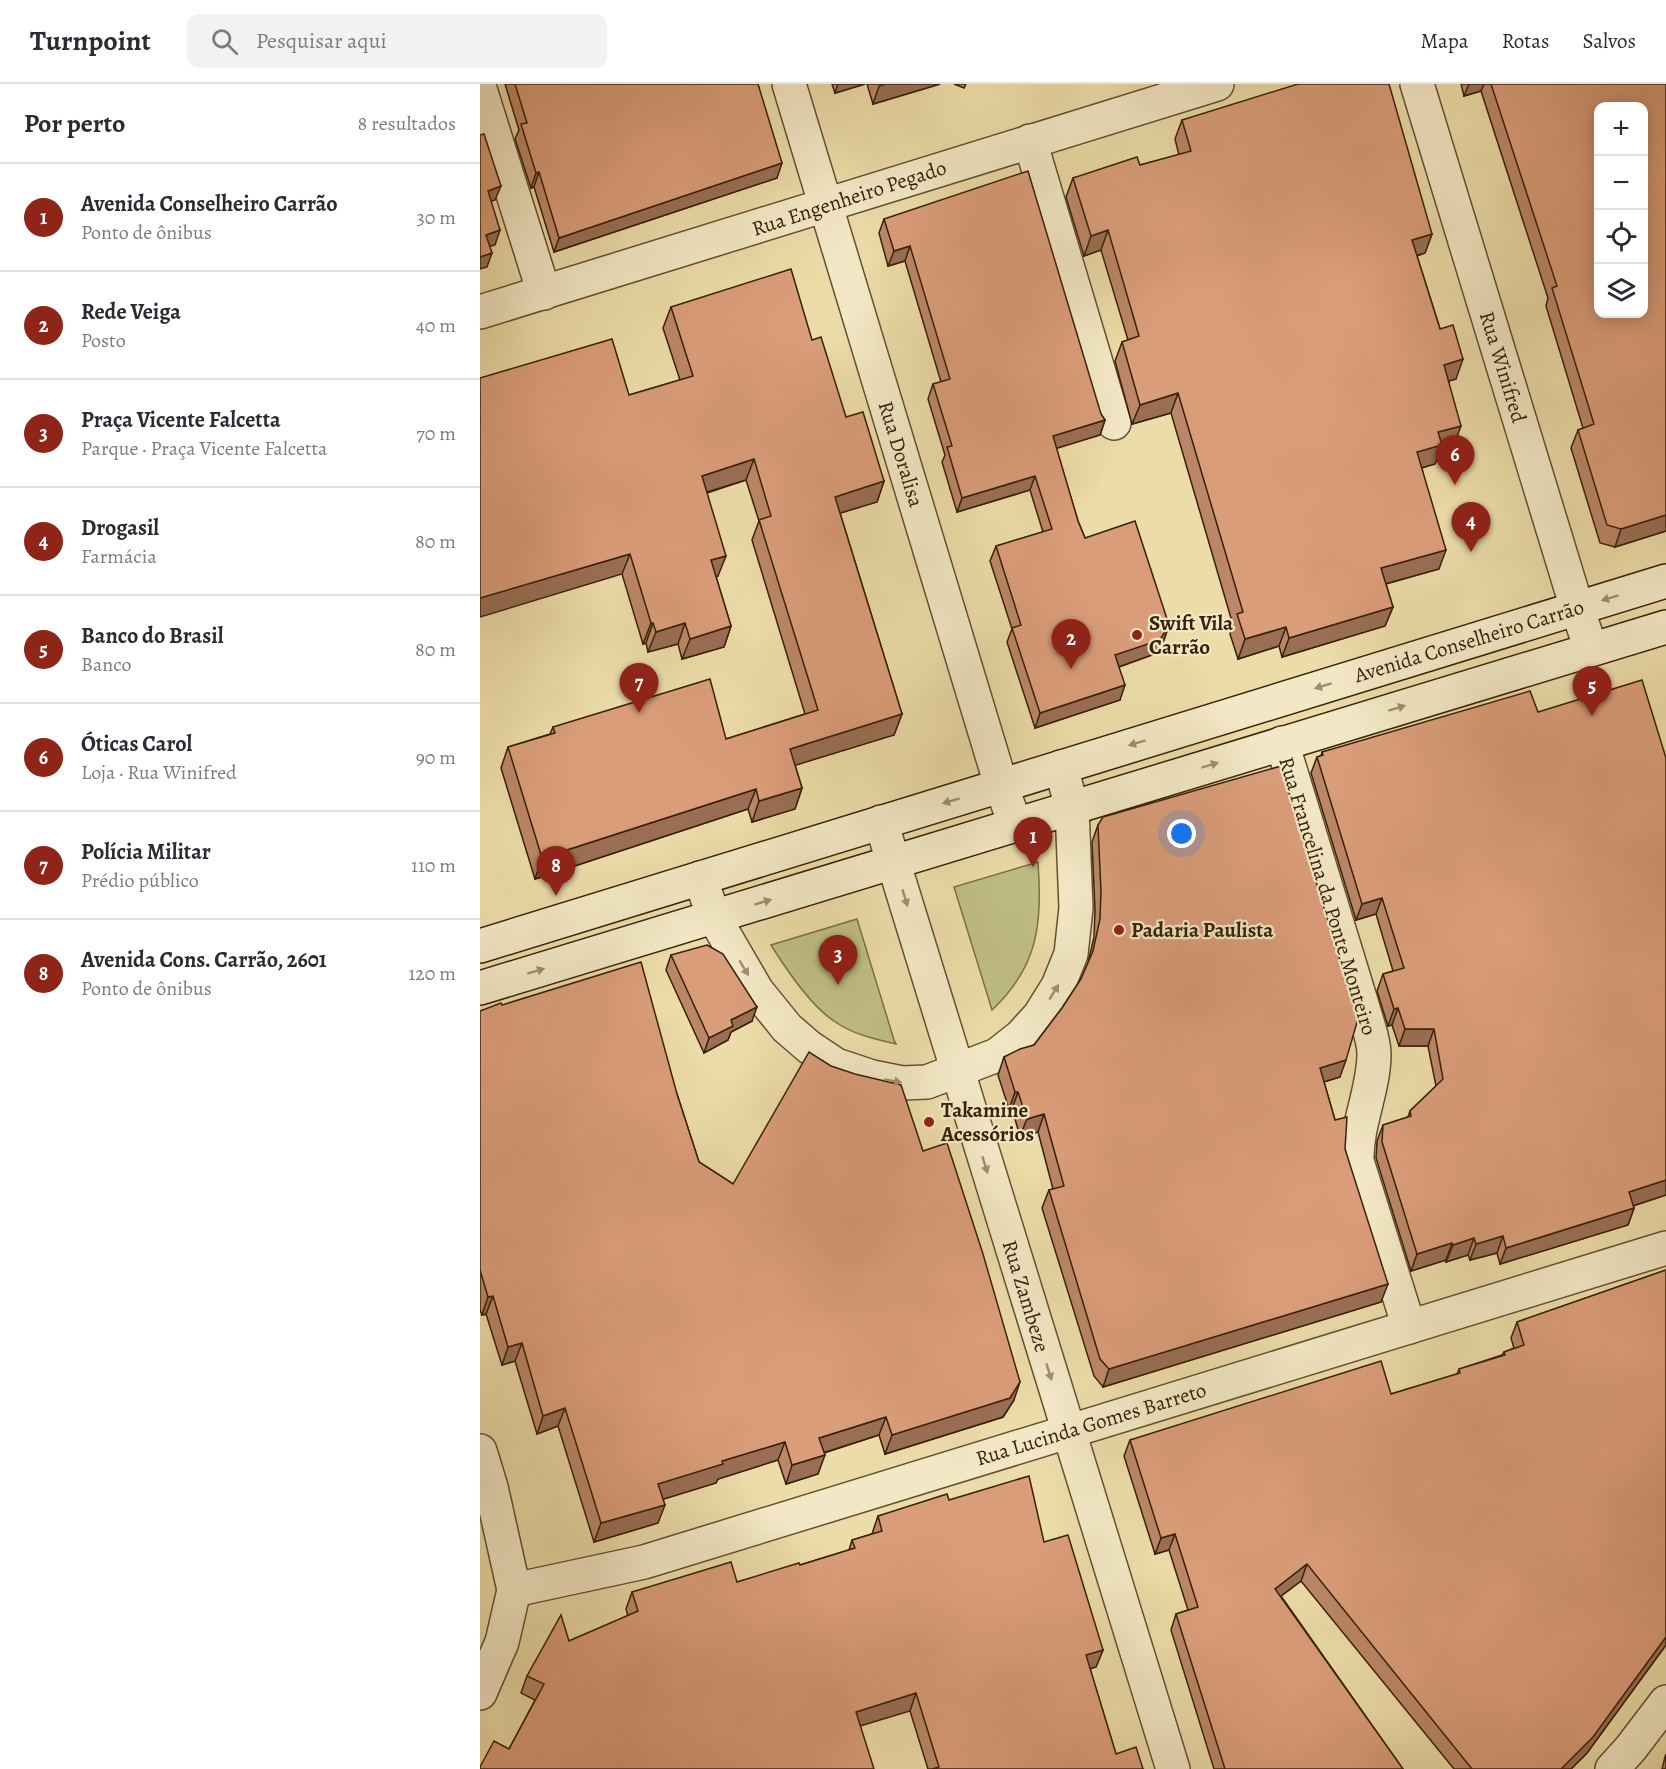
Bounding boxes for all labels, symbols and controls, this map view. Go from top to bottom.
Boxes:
search box [187,14,607,68]
text: Turnpoint [30,22,151,60]
icon: search [208,25,241,58]
text: Pesquisar aqui [256,26,387,56]
text: Mapa [1420,27,1469,55]
text: Rotas [1502,27,1549,55]
text: Salvos [1582,27,1636,55]
map controls [1594,102,1648,318]
button: + [1594,102,1648,156]
text: Por perto [24,106,125,141]
text: 8 resultados [358,110,456,137]
street label: Rua Engenheiro Pegado [748,153,950,243]
button: − [1594,156,1648,210]
text: Avenida Conselheiro Carrão [81,189,338,219]
text: 1 [40,204,47,231]
text: 30 m [416,204,456,231]
button: locate [1594,210,1648,264]
text: Ponto de ônibus [81,219,212,246]
button: layers [1594,264,1648,318]
text: Rede Veiga [81,297,181,327]
street label: Rua Winifred [1473,308,1533,427]
text: 2 [39,312,48,339]
text: 40 m [416,312,456,339]
text: Posto [81,327,126,354]
street label: Rua Doralisa [872,397,930,511]
text: Praça Vicente Falcetta [81,405,281,435]
text: 3 [39,420,48,447]
text: 70 m [416,420,456,447]
text: Parque · Praça Vicente Falcetta [81,435,327,462]
pin: 6 [1436,436,1474,485]
pin: 4 [1452,502,1490,552]
text: Drogasil [81,513,159,543]
text: 4 [39,528,48,555]
text: 80 m [415,528,456,555]
text: Farmácia [81,543,157,570]
street label: Avenida Conselheiro Carrão [1350,593,1587,690]
one-way arrow [1601,594,1619,603]
place label: Swift Vila Carrão [1149,609,1234,661]
pin: 2 [1052,620,1090,669]
text: Banco do Brasil [81,621,223,651]
marker: Swift Vila Carrão [1130,628,1144,642]
text: 5 [39,636,48,663]
text: 80 m [415,636,456,663]
text: Banco [81,651,131,678]
pin: 7 [620,664,658,713]
pin: 5 [1572,666,1612,716]
one-way arrow [1314,682,1332,691]
one-way arrow [1388,703,1406,712]
text: Óticas Carol [81,729,192,759]
one-way arrow [1128,739,1146,749]
text: 6 [39,744,48,771]
text: 90 m [416,744,456,771]
street label: Rua Francelina da Ponte Monteiro [1272,753,1384,1039]
text: Loja · Rua Winifred [81,759,237,786]
one-way arrow [1201,760,1219,769]
one-way arrow [942,797,960,806]
pin: 1 [1014,818,1052,867]
your location [1167,819,1196,848]
text: Polícia Militar [81,837,211,867]
pin: 8 [536,846,576,896]
text: 7 [39,852,48,879]
text: 110 m [411,852,456,879]
text: Prédio público [81,867,199,894]
one-way arrow [901,889,910,907]
one-way arrow [754,897,772,906]
place label: Padaria Paulista [1131,916,1274,944]
marker: Padaria Paulista [1112,923,1126,937]
pin: 3 [818,936,858,985]
text: Avenida Cons. Carrão, 2601 [81,945,327,975]
text: 8 [39,960,48,987]
text: 120 m [408,960,456,987]
one-way arrow [738,960,749,976]
one-way arrow [527,966,545,975]
text: Ponto de ônibus [81,975,212,1002]
one-way arrow [1049,983,1059,1000]
one-way arrow [884,1077,903,1086]
place label: Takamine Acessórios [940,1096,1034,1148]
marker: Takamine Acessórios [922,1115,936,1129]
one-way arrow [981,1156,991,1174]
street label: Rua Zambeze [996,1237,1056,1355]
one-way arrow [1045,1363,1054,1381]
street label: Rua Lucinda Gomes Barreto [972,1376,1210,1472]

